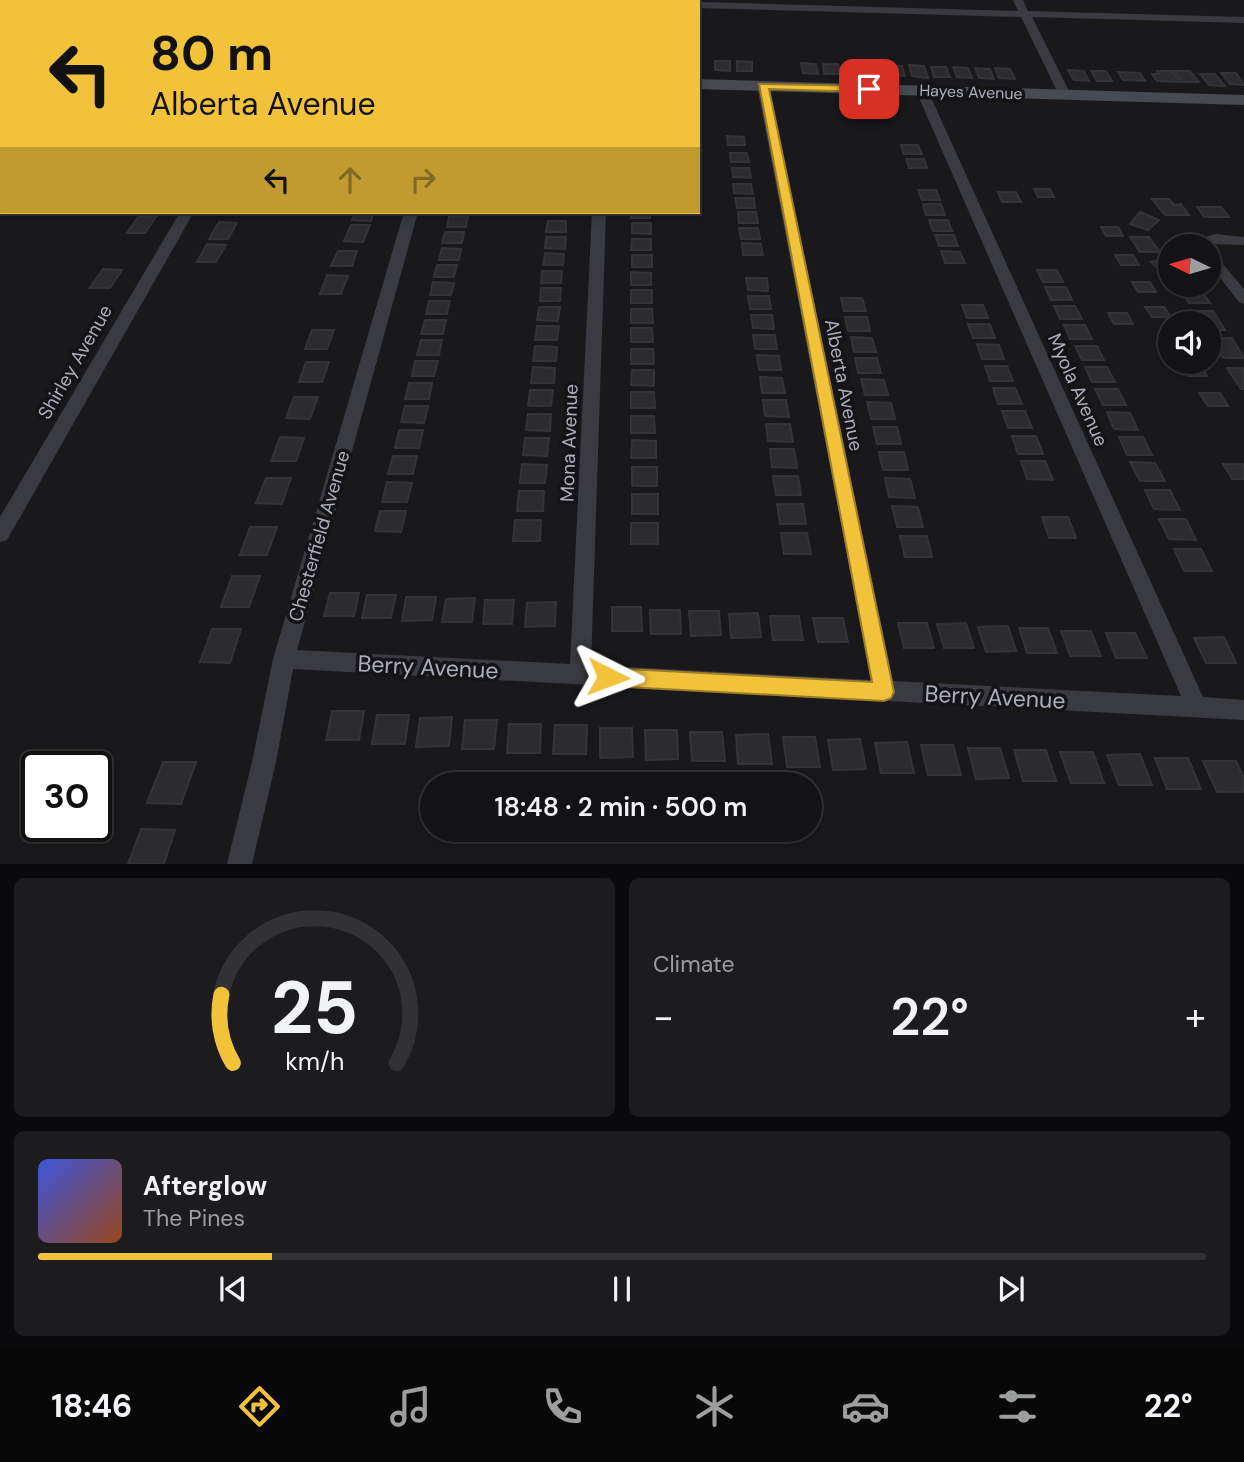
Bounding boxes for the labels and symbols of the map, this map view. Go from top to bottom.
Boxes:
pin [839,59,899,119]
street label: Hayes Avenue [919,80,1023,104]
north arrow [1158,234,1222,298]
street label: Shirley Avenue [32,300,118,424]
street label: Alberta Avenue [819,317,869,453]
street label: Myola Avenue [1042,330,1114,450]
street label: Mona Avenue [554,384,584,502]
street label: Chesterfield Avenue [283,448,355,624]
position arrow [571,640,645,714]
street label: Berry Avenue [357,648,499,686]
street label: Berry Avenue [924,678,1066,716]
speed limit sign: 30 [21,751,112,842]

